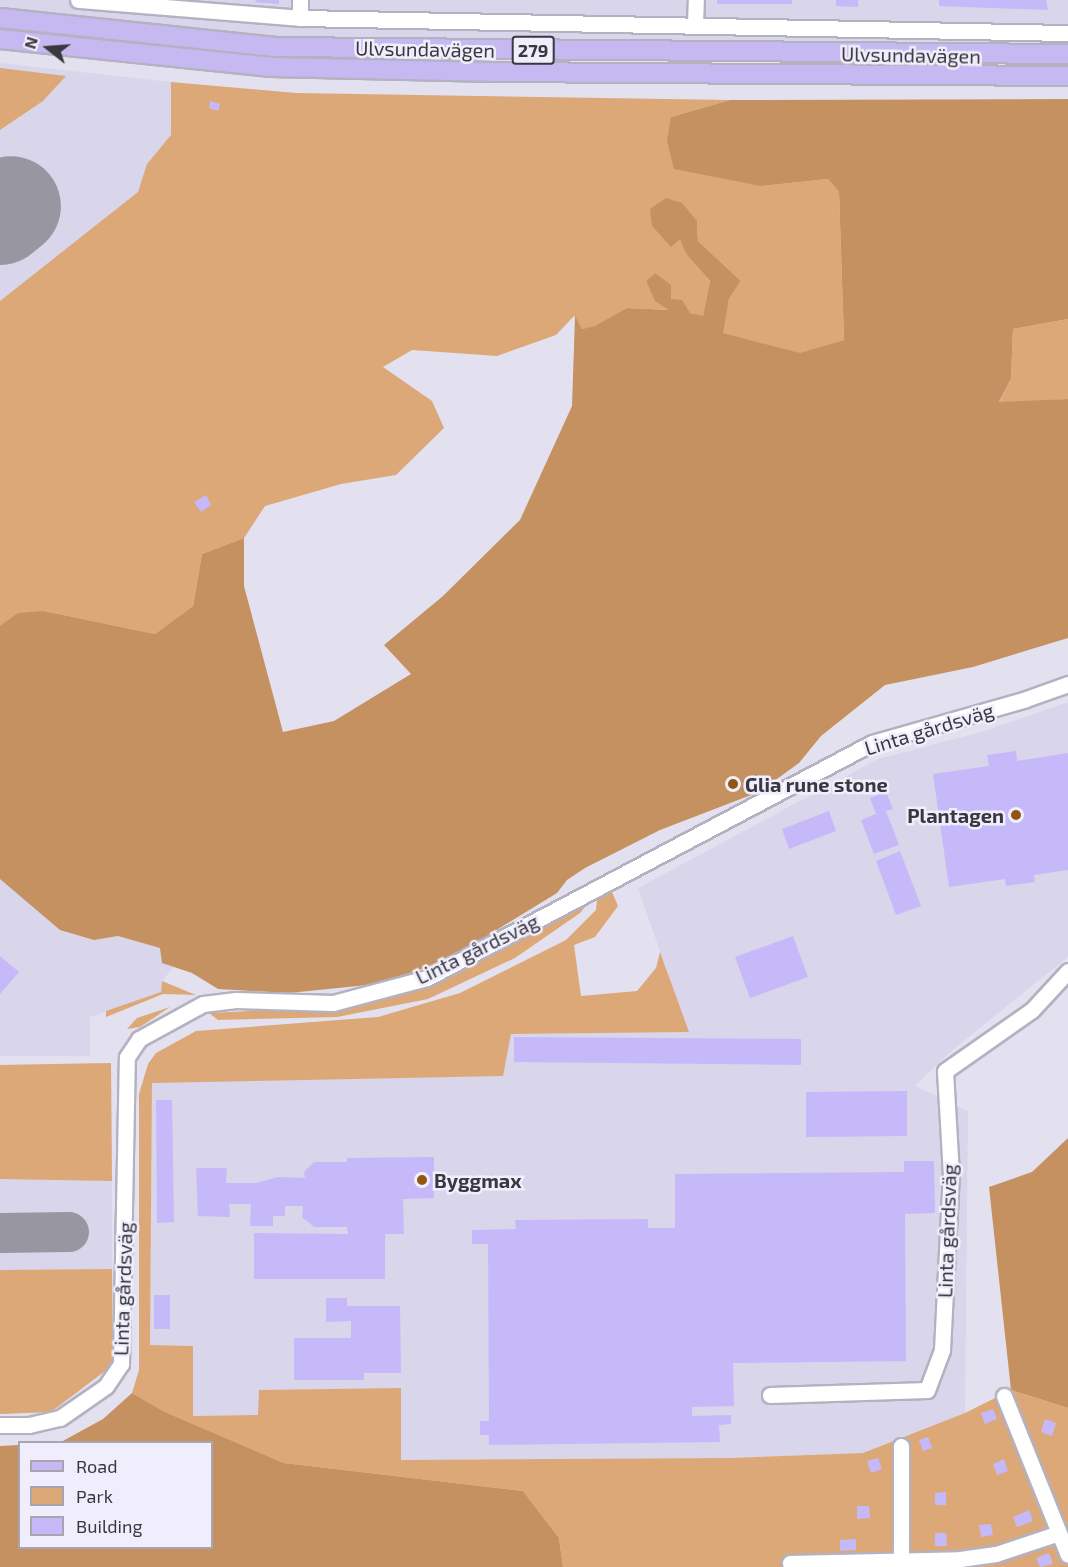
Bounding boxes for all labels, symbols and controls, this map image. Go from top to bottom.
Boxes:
north arrow [18,18,78,78]
text: N [20,34,41,51]
road number: 279 [510,35,556,65]
street label: Ulvsundavägen [355,36,495,62]
street label: Ulvsundavägen [841,42,981,68]
street label: Linta gårdsväg [861,698,997,760]
place label: Glia rune stone [745,772,888,796]
marker: Glia rune stone [726,777,740,791]
place label: Plantagen [907,803,1004,827]
marker: Plantagen [1009,808,1023,822]
street label: Linta gårdsväg [412,909,542,989]
street label: Linta gårdsväg [933,1164,961,1298]
place label: Byggmax [434,1168,522,1192]
marker: Byggmax [415,1173,429,1187]
street label: Linta gårdsväg [109,1222,137,1356]
legend [18,1441,213,1549]
text: Road [76,1455,117,1477]
text: Park [76,1485,113,1507]
text: Building [76,1515,143,1537]

